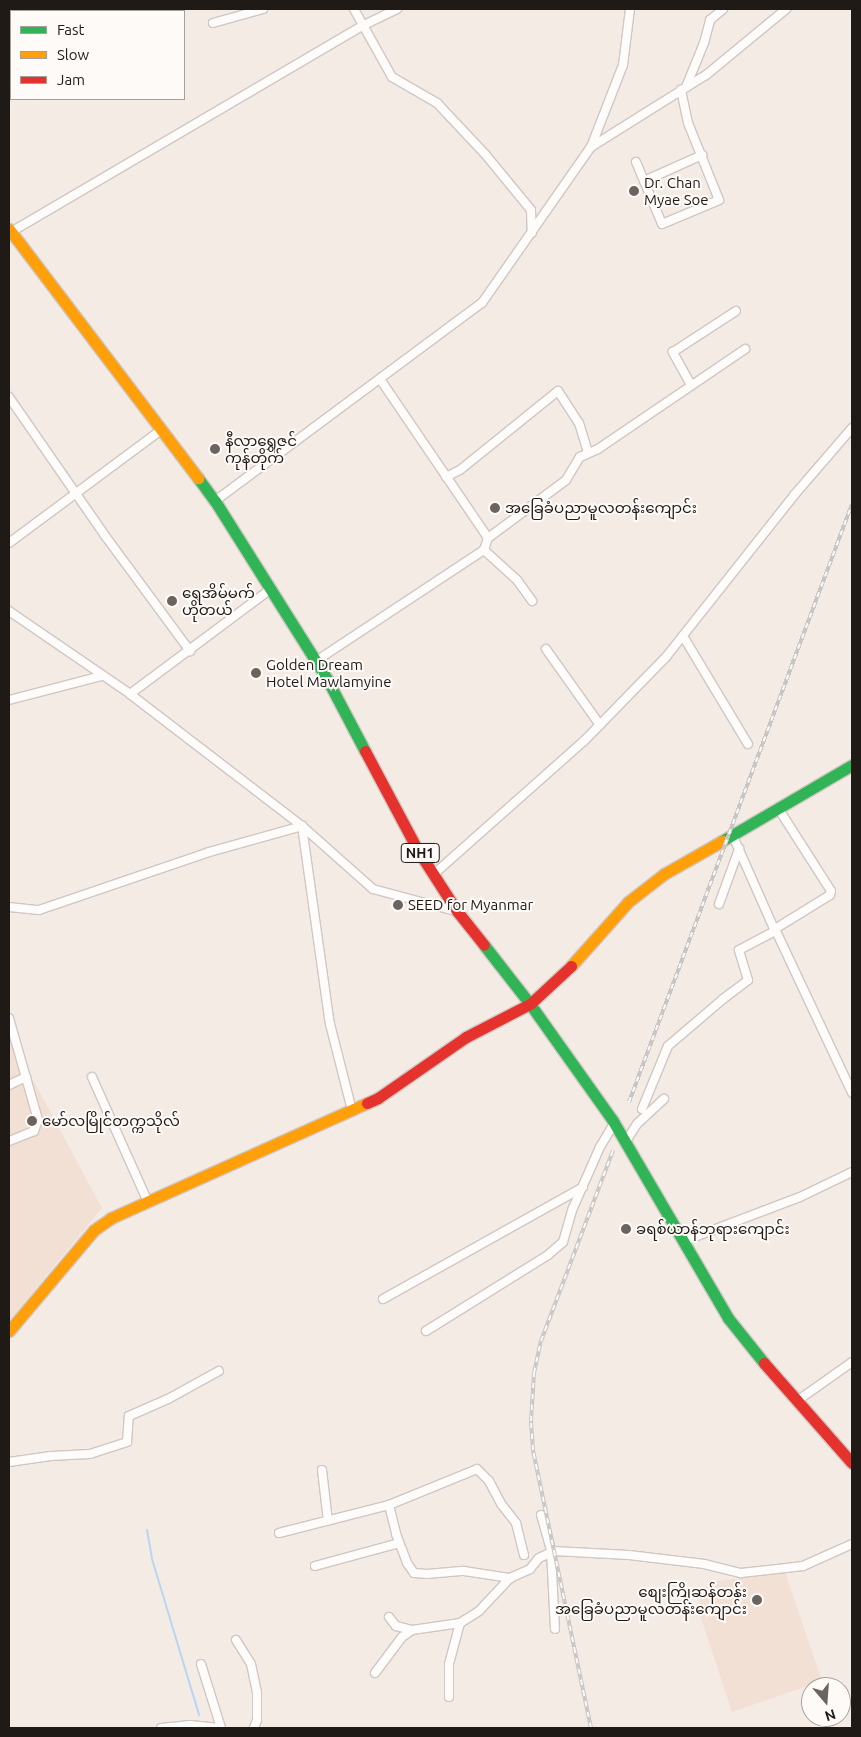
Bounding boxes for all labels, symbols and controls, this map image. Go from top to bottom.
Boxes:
legend [10,10,185,100]
text: Fast [57,21,84,38]
text: Slow [57,46,89,63]
text: Jam [57,71,85,88]
place label: Dr. Chan Myae Soe [644,173,709,208]
marker: Dr. Chan Myae Soe [628,185,640,197]
place label: နီလာရွှေဇင် ကုန်တိုက် [225,431,297,466]
marker: နီလာရွှေဇင် ကုန်တိုက် [209,443,221,455]
place label: အခြေခံပညာမူလတန်းကျောင်း [505,499,697,517]
marker: အခြေခံပညာမူလတန်းကျောင်း [489,502,501,514]
place label: ရွှေအိမ်မက် ဟိုတယ် [182,583,255,618]
marker: ရွှေအိမ်မက် ဟိုတယ် [166,595,178,607]
place label: Golden Dream Hotel Mawlamyine [266,655,391,690]
marker: Golden Dream Hotel Mawlamyine [250,667,262,679]
road number: NH1 [400,841,440,864]
place label: SEED for Myanmar [408,896,533,914]
marker: SEED for Myanmar [392,899,404,911]
place label: မော်လမြိုင်တက္ကသိုလ် [42,1112,180,1130]
marker: မော်လမြိုင်တက္ကသိုလ် [26,1115,38,1127]
place label: ခရစ်ယာန်ဘုရားကျောင်း [636,1220,790,1238]
marker: ခရစ်ယာန်ဘုရားကျောင်း [620,1223,632,1235]
place label: စျေးကြိုဆန်တန်း အခြေခံပညာမူလတန်းကျောင်း [555,1582,747,1617]
marker: စျေးကြိုဆန်တန်း အခြေခံပညာမူလတန်းကျောင်း [751,1594,763,1606]
north arrow [801,1677,851,1727]
text: N [823,1706,838,1725]

